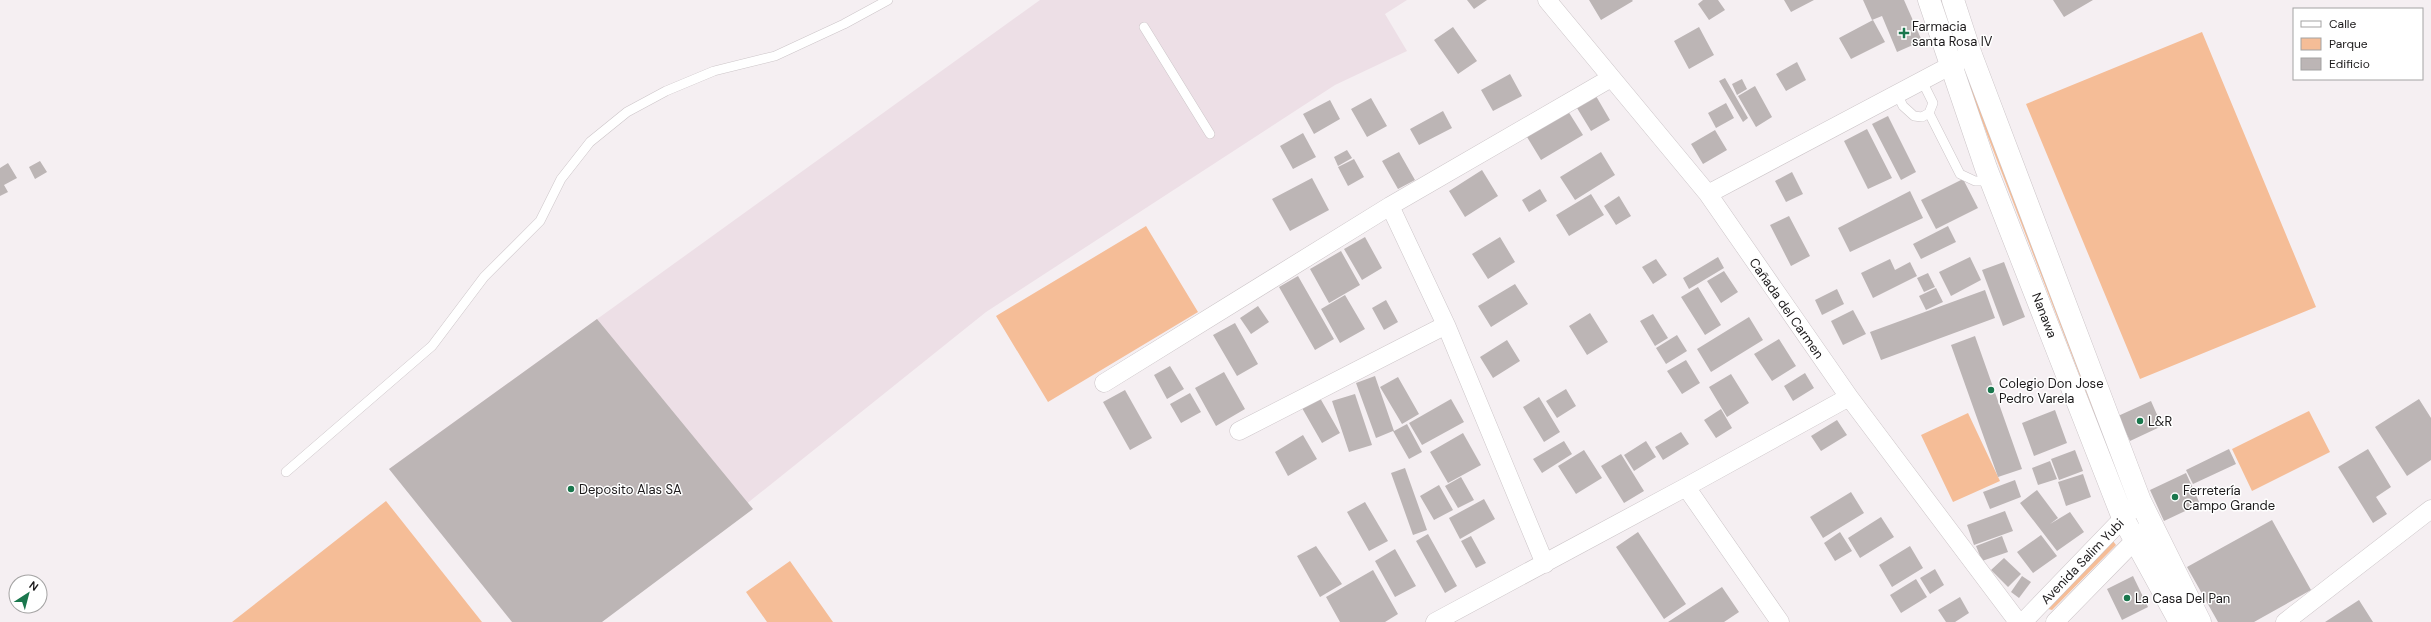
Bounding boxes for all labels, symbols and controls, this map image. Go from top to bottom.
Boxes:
legend [2293,8,2423,80]
text: Calle [2329,16,2356,32]
place label: Farmacia santa Rosa IV [1912,18,1993,50]
marker: Farmacia santa Rosa IV [1899,28,1909,38]
text: Parque [2329,36,2368,52]
text: Edificio [2329,56,2370,72]
street label: Cañada del Carmen [1745,255,1828,362]
street label: Nanawa [2028,290,2061,340]
place label: Colegio Don Jose Pedro Varela [1999,375,2104,407]
marker: Colegio Don Jose Pedro Varela [1986,385,1996,395]
place label: L&R [2148,413,2172,430]
marker: L&R [2135,416,2145,426]
place label: Deposito Alas SA [579,481,682,498]
place label: Ferretería Campo Grande [2183,482,2275,514]
marker: Deposito Alas SA [566,484,576,494]
marker: Ferretería Campo Grande [2170,492,2180,502]
street label: Avenida Salim Yubi [2037,515,2128,608]
north arrow [8,574,48,614]
text: N [27,578,41,594]
place label: La Casa Del Pan [2135,590,2230,607]
marker: La Casa Del Pan [2122,593,2132,603]

